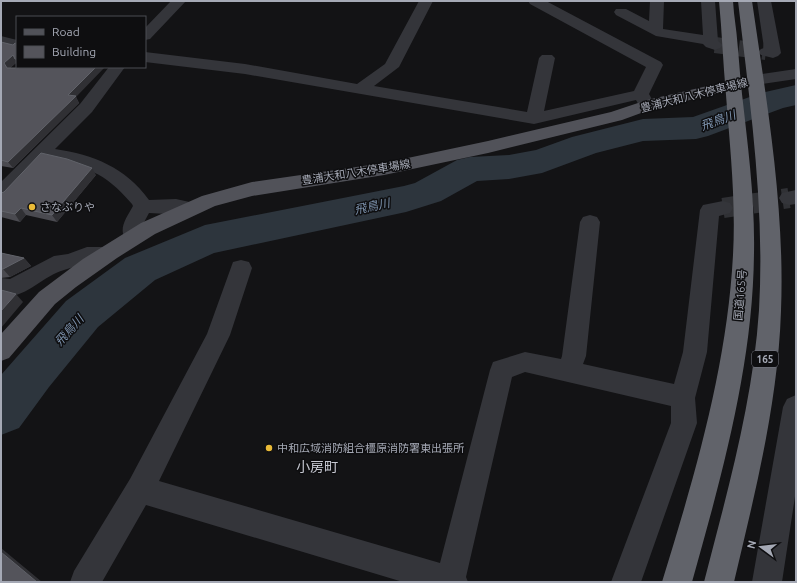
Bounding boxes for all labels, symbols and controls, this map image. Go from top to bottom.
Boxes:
legend [16,16,146,68]
text: Road [52,25,80,38]
text: Building [52,45,96,58]
street label: 豊浦大和八木停車場線 [639,76,749,114]
water label: 飛鳥川 [699,107,739,132]
street label: 豊浦大和八木停車場線 [301,157,411,187]
water label: 飛鳥川 [353,195,393,216]
place label: さなぶりや [40,201,95,213]
marker: さなぶりや [27,202,37,212]
street label: 国道165号 [732,269,748,321]
water label: 飛鳥川 [52,311,87,348]
road number: 165 [752,351,778,367]
place label: 中和広域消防組合橿原消防署東出張所 [277,442,465,454]
marker: 中和広域消防組合橿原消防署東出張所 [264,443,274,453]
district label: 小房町 [296,459,338,475]
north arrow [741,527,781,567]
text: N [744,539,758,550]

